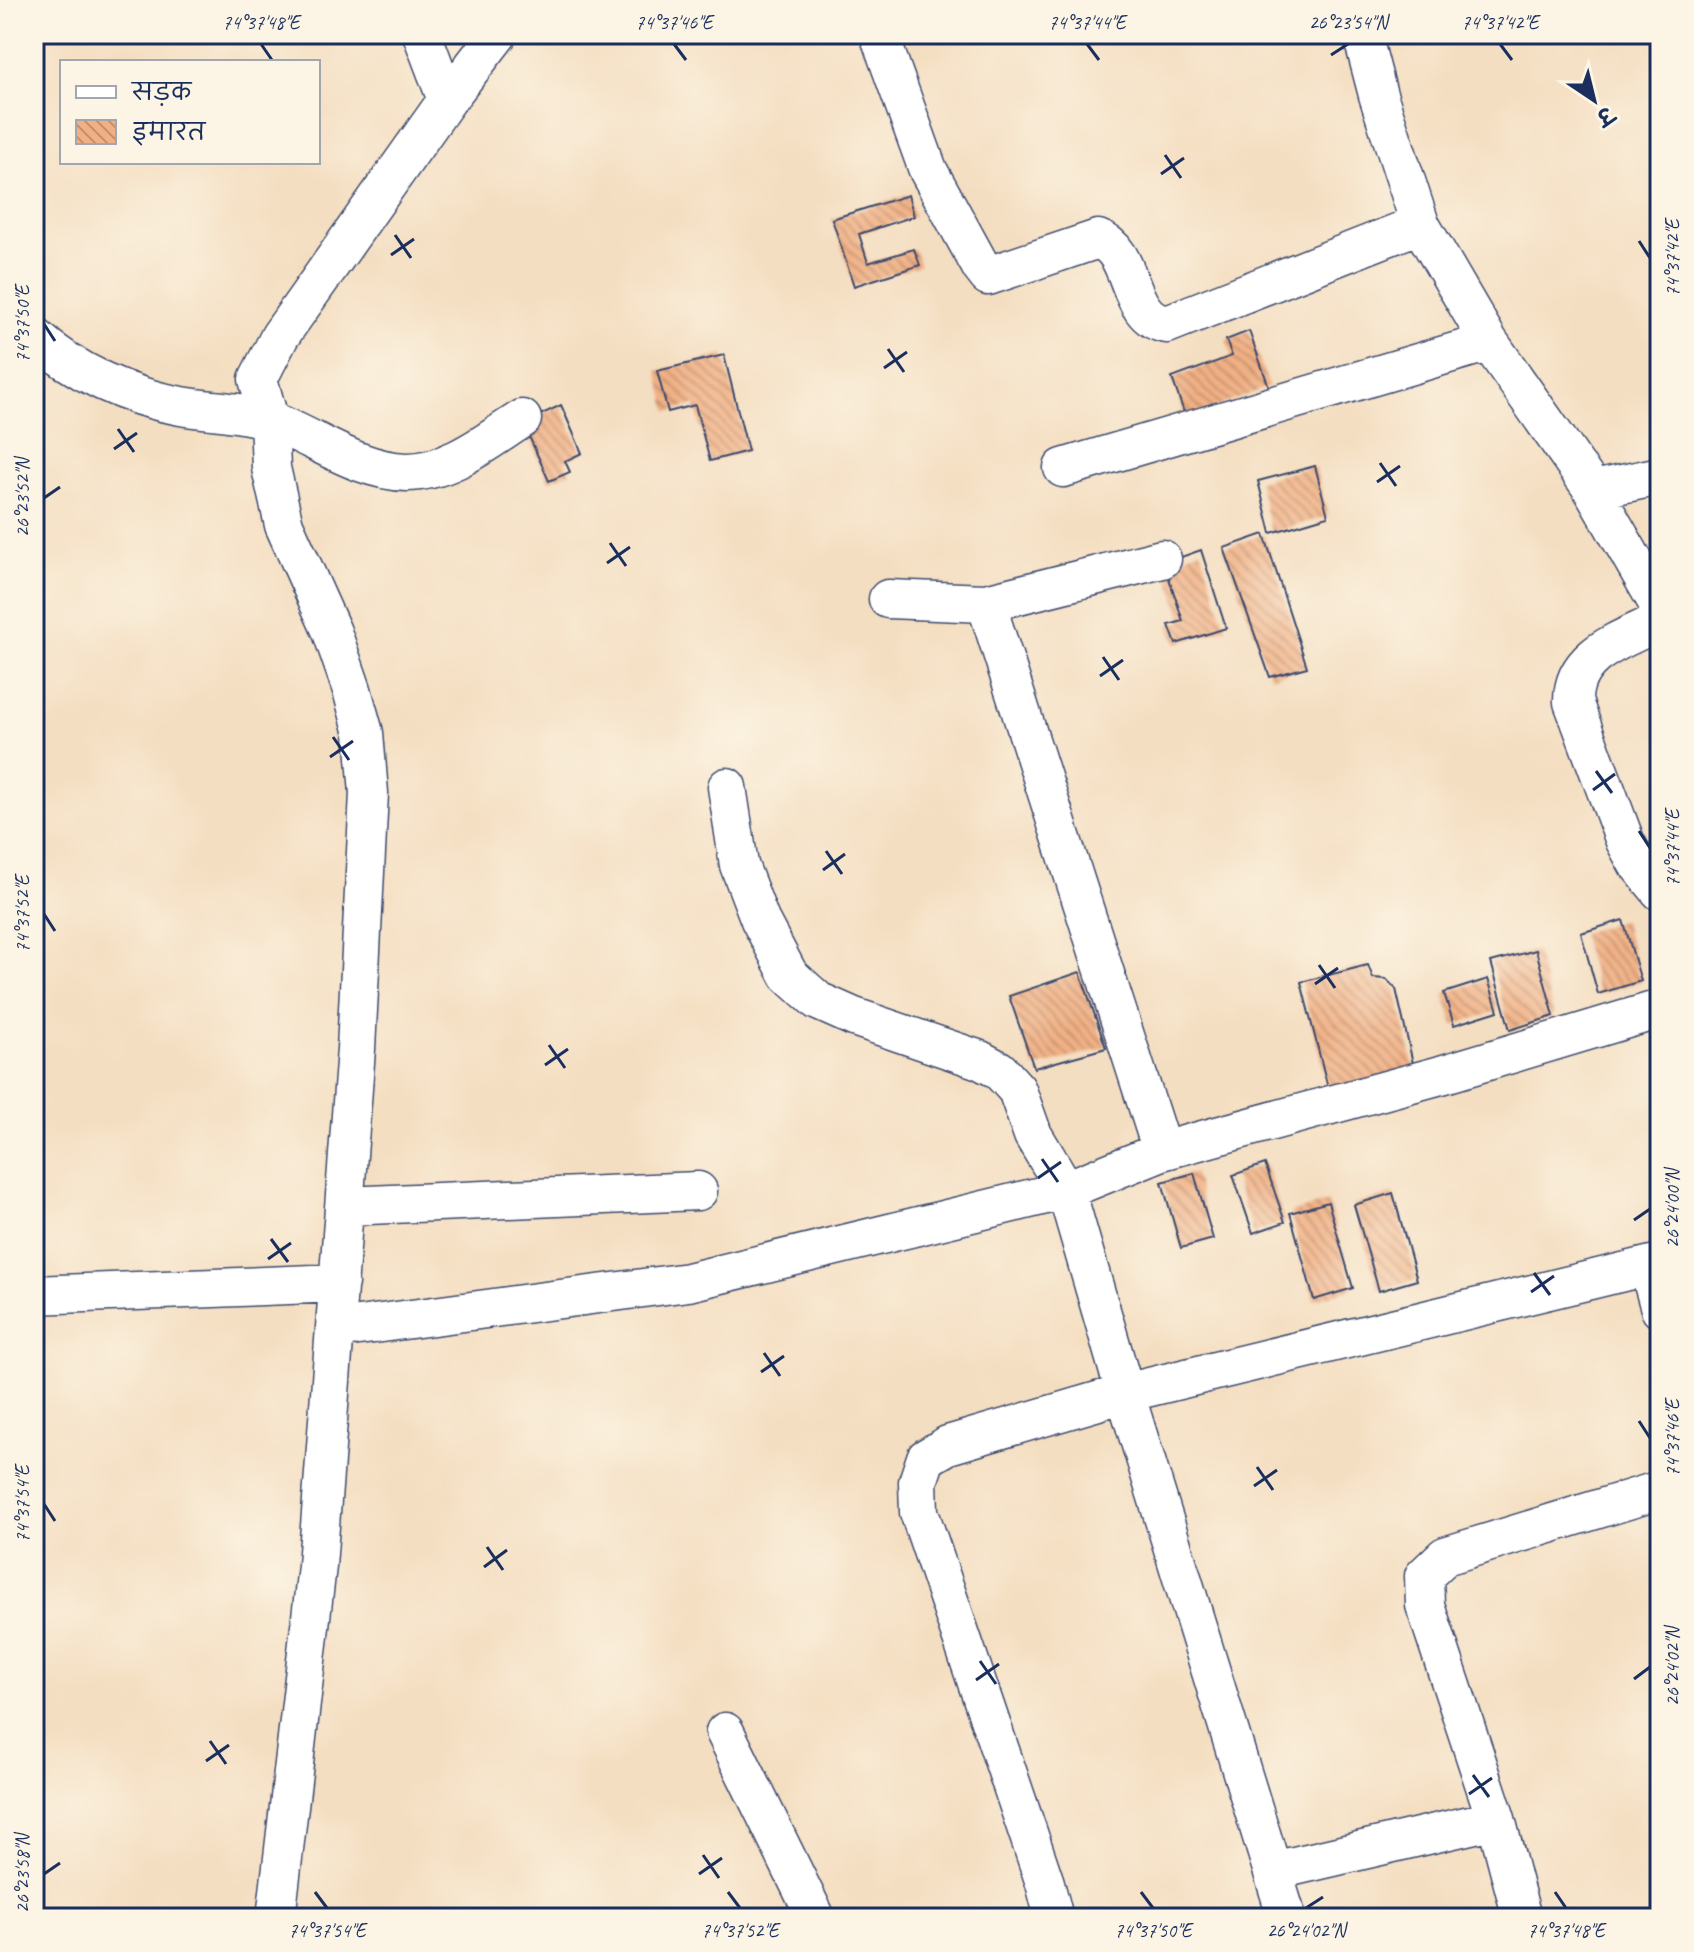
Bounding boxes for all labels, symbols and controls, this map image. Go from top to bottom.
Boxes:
text: 74°37'48"E [222,10,302,35]
text: 74°37'46"E [635,10,715,35]
text: 74°37'44"E [1048,10,1128,35]
text: 26°23'54"N [1309,10,1390,35]
text: 74°37'42"E [1461,10,1541,35]
legend [60,60,320,164]
north arrow [1554,60,1634,140]
text: सड़क [130,77,193,107]
text: उ [1589,99,1621,133]
text: इमारत [132,117,207,147]
text: 74°37'42"E [1660,217,1685,297]
text: 74°37'50"E [10,283,35,363]
text: 26°23'52"N [10,456,35,537]
text: 74°37'44"E [1660,807,1685,887]
text: 74°37'52"E [10,873,35,953]
text: 26°24'00"N [1660,1167,1685,1248]
text: 74°37'46"E [1660,1397,1685,1477]
text: 74°37'54"E [10,1463,35,1543]
text: 26°24'02"N [1660,1625,1685,1706]
text: 26°23'58"N [10,1832,35,1913]
text: 74°37'54"E [288,1918,368,1943]
text: 74°37'52"E [701,1918,781,1943]
text: 74°37'50"E [1114,1918,1194,1943]
text: 26°24'02"N [1267,1918,1348,1943]
text: 74°37'48"E [1527,1918,1607,1943]

